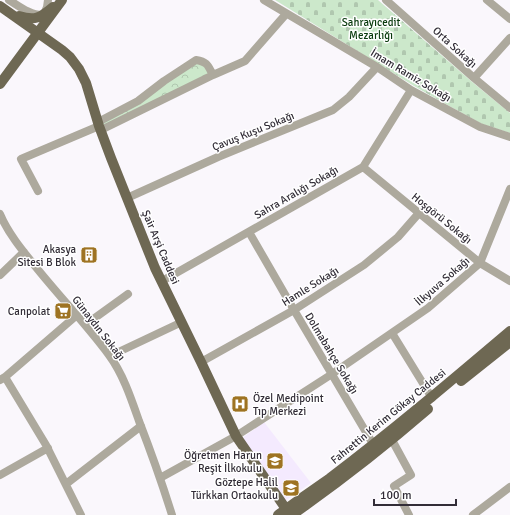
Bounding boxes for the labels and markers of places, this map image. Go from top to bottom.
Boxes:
place label: Akasya Sitesi B Blok [17,243,76,269]
building icon: Akasya Sitesi B Blok [79,245,99,265]
supermarket icon: Canpolat [53,301,73,321]
place label: Canpolat [8,305,50,318]
place label: Özel Medipoint Tıp Merkezi [253,391,324,418]
hospital icon: Özel Medipoint Tıp Merkezi [230,394,250,414]
place label: Öğretmen Harun Reşit İlkokulu [184,448,262,475]
school or university icon: Öğretmen Harun Reşit İlkokulu [265,451,285,471]
place label: Göztepe Halil Türkkan Ortaokulu [191,476,278,502]
school or university icon: Göztepe Halil Türkkan Ortaokulu [281,478,301,498]

